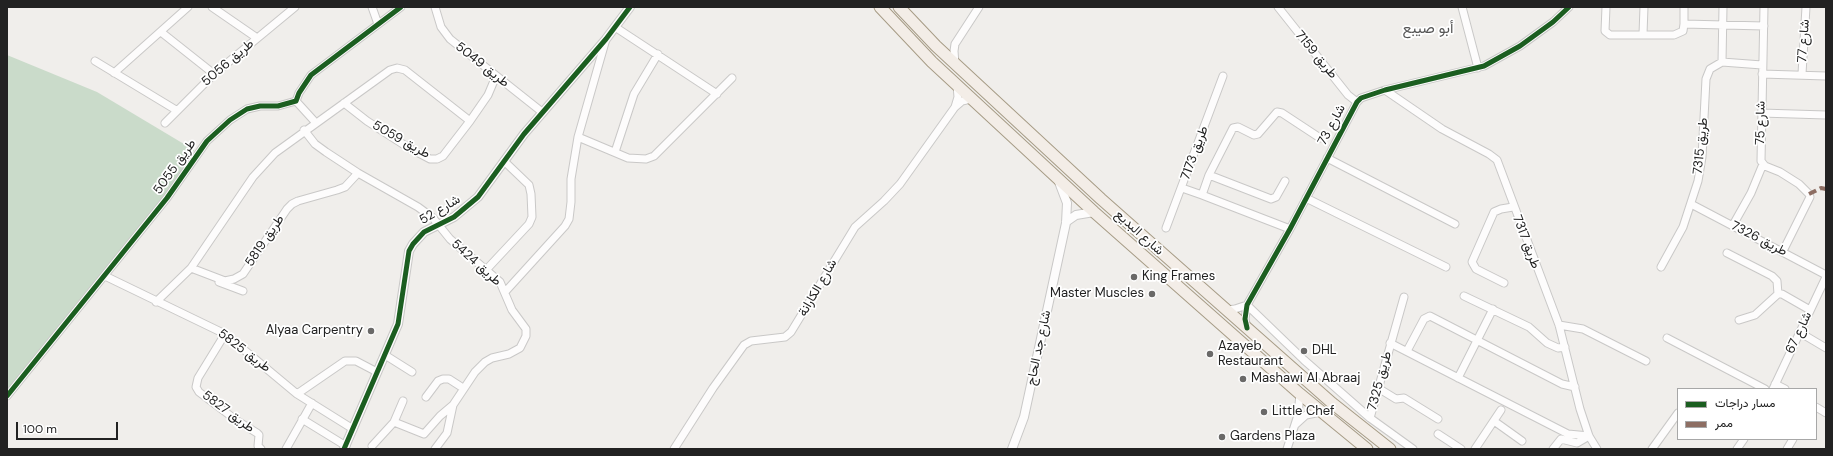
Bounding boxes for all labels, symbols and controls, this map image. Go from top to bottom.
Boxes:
street label: شارع 77 [1795,19,1813,63]
district label: أبو صيبع [1403,20,1453,38]
street label: طريق 7159 [1291,28,1341,82]
street label: طريق 5056 [199,36,257,90]
street label: طريق 5049 [452,39,512,91]
street label: شارع 75 [1753,101,1769,145]
street label: شارع 73 [1315,102,1349,148]
street label: طريق 7315 [1690,117,1712,175]
street label: طريق 5059 [369,118,433,162]
street label: طريق 7173 [1178,124,1212,182]
street label: طريق 5055 [150,136,200,198]
street label: شارع 52 [417,192,463,228]
street label: شارع البديع [1111,207,1167,259]
street label: طريق 5819 [242,212,288,270]
street label: طريق 7317 [1509,213,1543,271]
street label: طريق 7326 [1728,218,1790,260]
street label: طريق 5424 [448,236,504,290]
street label: شارع الكارانة [795,257,841,319]
place label: King Frames [1142,269,1215,285]
marker: King Frames [1129,272,1139,282]
place label: Master Muscles [1050,286,1144,302]
marker: Master Muscles [1147,289,1157,299]
street label: شارع جد الحاج [1023,309,1055,387]
street label: شارع 67 [1783,310,1815,356]
place label: Alyaa Carpentry [266,323,363,339]
street label: طريق 5825 [215,326,273,376]
marker: Alyaa Carpentry [366,326,376,336]
place label: Azayeb Restaurant [1218,339,1283,370]
place label: DHL [1312,343,1337,359]
marker: DHL [1299,346,1309,356]
marker: Azayeb Restaurant [1205,349,1215,359]
street label: طريق 7325 [1365,350,1395,412]
place label: Mashawi Al Abraaj [1251,371,1360,387]
marker: Mashawi Al Abraaj [1238,374,1248,384]
street label: طريق 5827 [199,388,257,436]
legend [1677,388,1817,440]
text: مسار دراجات [1715,395,1775,411]
place label: Little Chef [1272,404,1335,420]
marker: Little Chef [1259,407,1269,417]
scale bar [18,414,120,440]
text: ممر [1715,415,1733,431]
text: 100 m [23,421,57,437]
place label: Gardens Plaza [1230,429,1315,445]
marker: Gardens Plaza [1217,432,1227,442]

